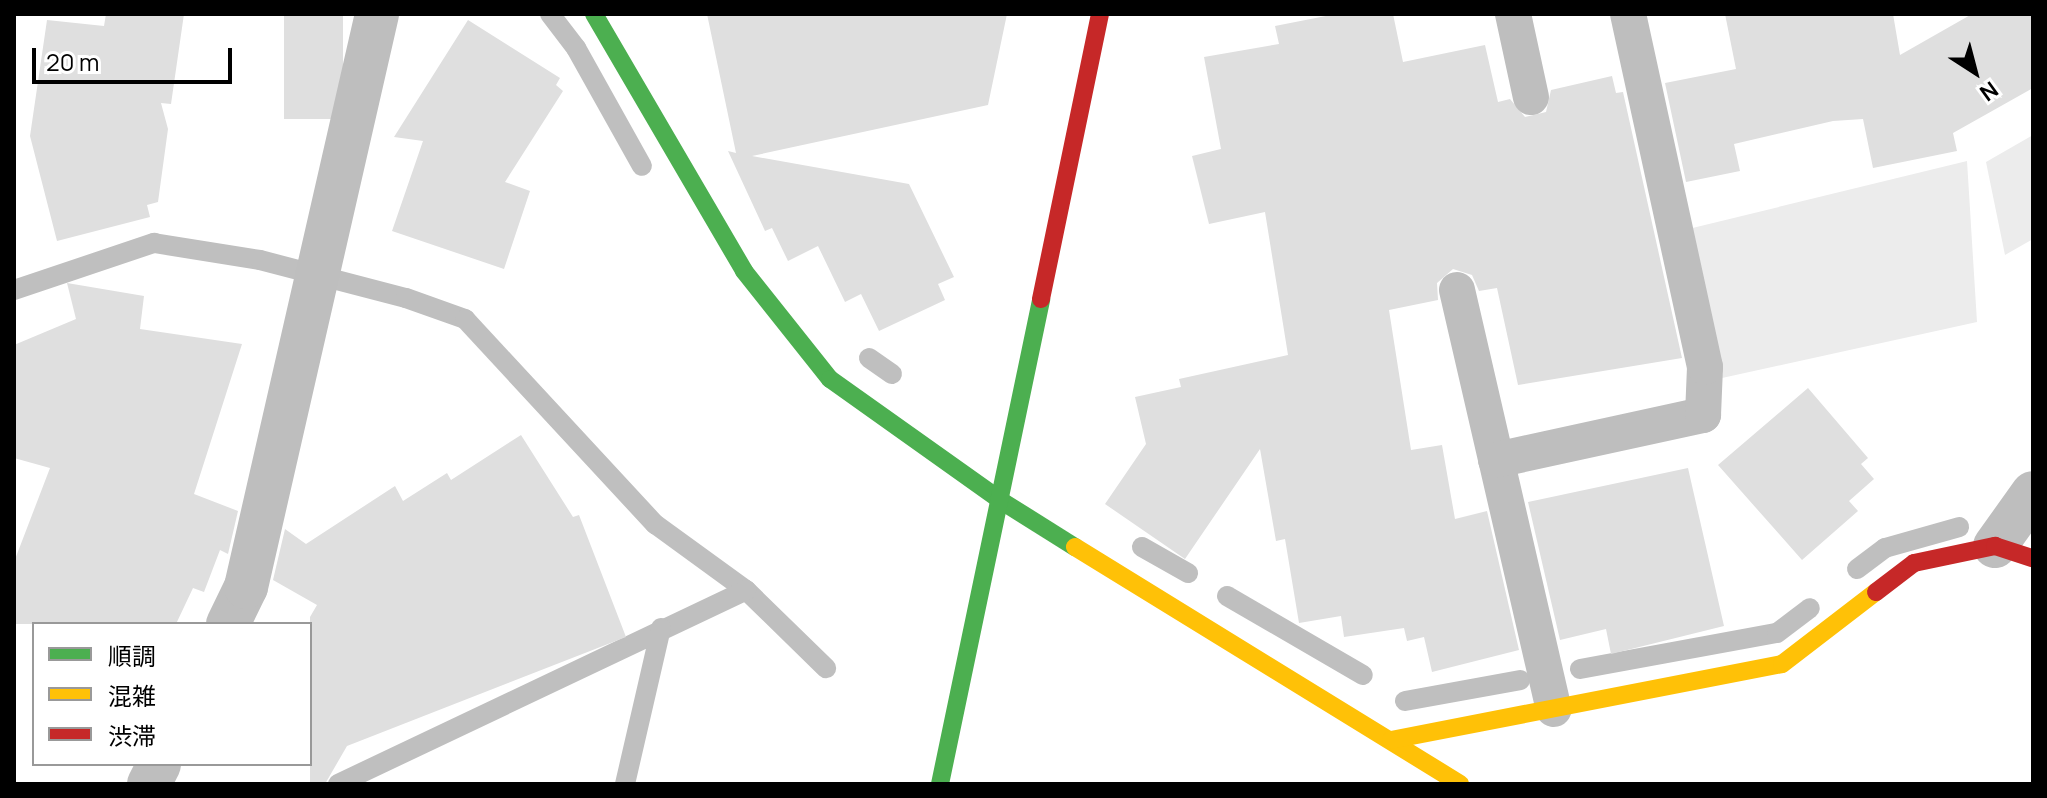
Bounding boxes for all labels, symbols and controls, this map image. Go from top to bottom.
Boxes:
scale bar [36,32,236,82]
north arrow [1935,32,2015,112]
text: 20 m [46,45,99,78]
text: N [1974,75,2004,108]
legend [32,622,312,766]
text: 順調 [108,639,156,672]
text: 混雑 [108,679,156,712]
text: 渋滞 [108,719,156,752]

